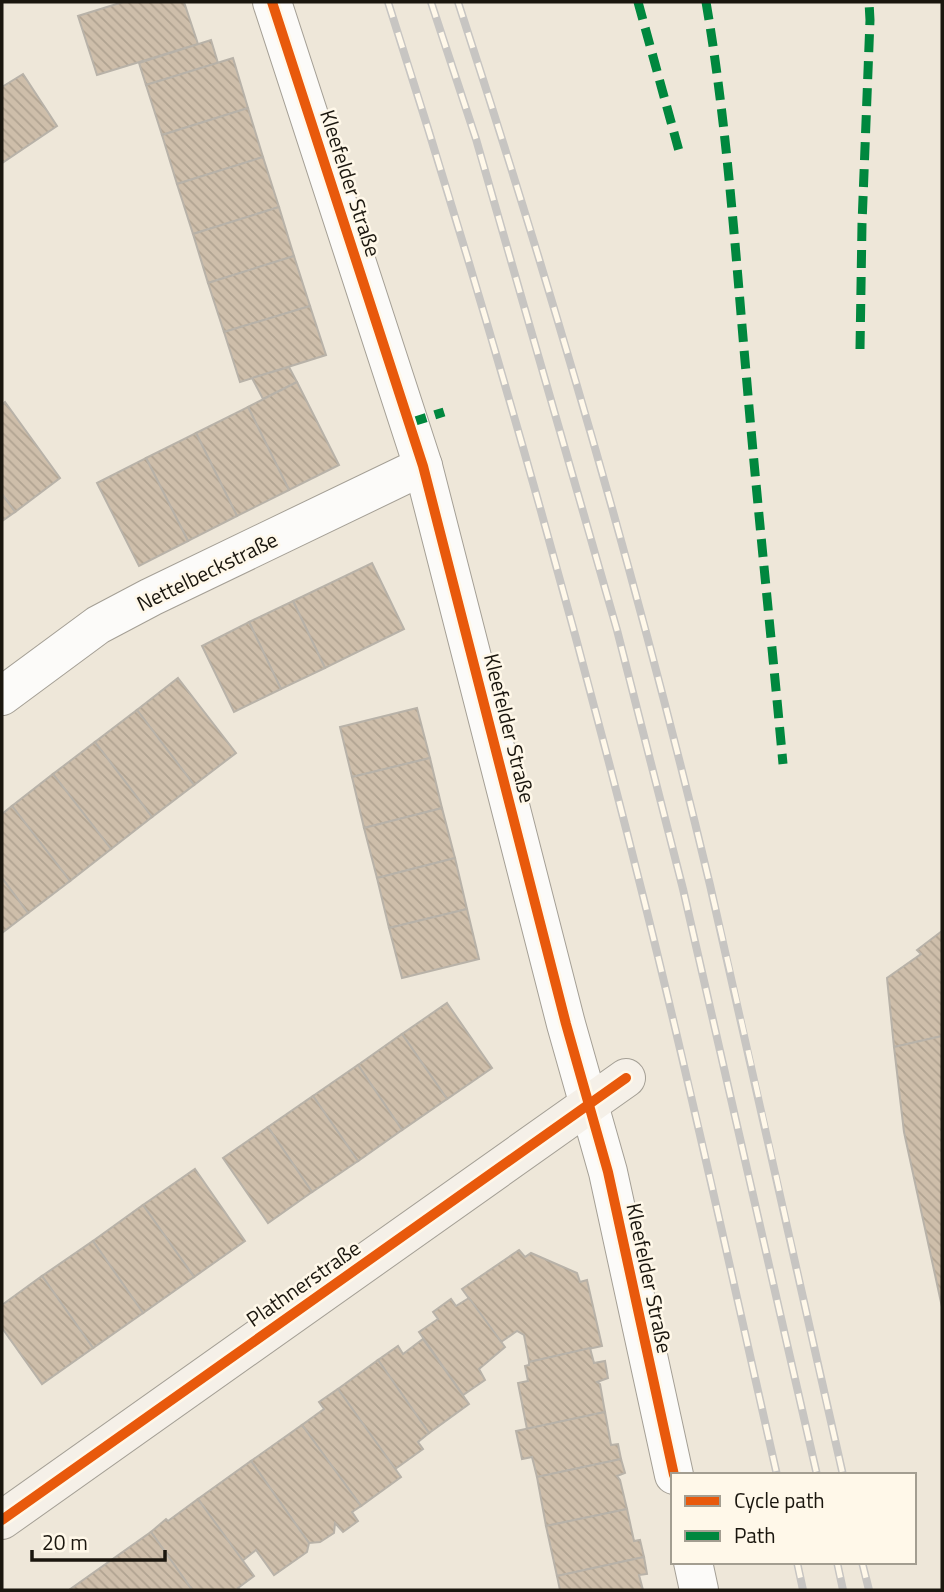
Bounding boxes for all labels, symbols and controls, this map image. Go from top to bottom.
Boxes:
street label: Kleefelder Straße [312,105,390,261]
street label: Nettelbeckstraße [131,523,283,619]
street label: Kleefelder Straße [476,650,544,806]
street label: Kleefelder Straße [618,1200,682,1356]
street label: Plathnerstraße [239,1232,367,1334]
legend [671,1473,916,1564]
text: Cycle path [734,1484,825,1516]
scale bar [32,1518,164,1562]
text: Path [734,1519,776,1551]
text: 20 m [42,1526,88,1558]

